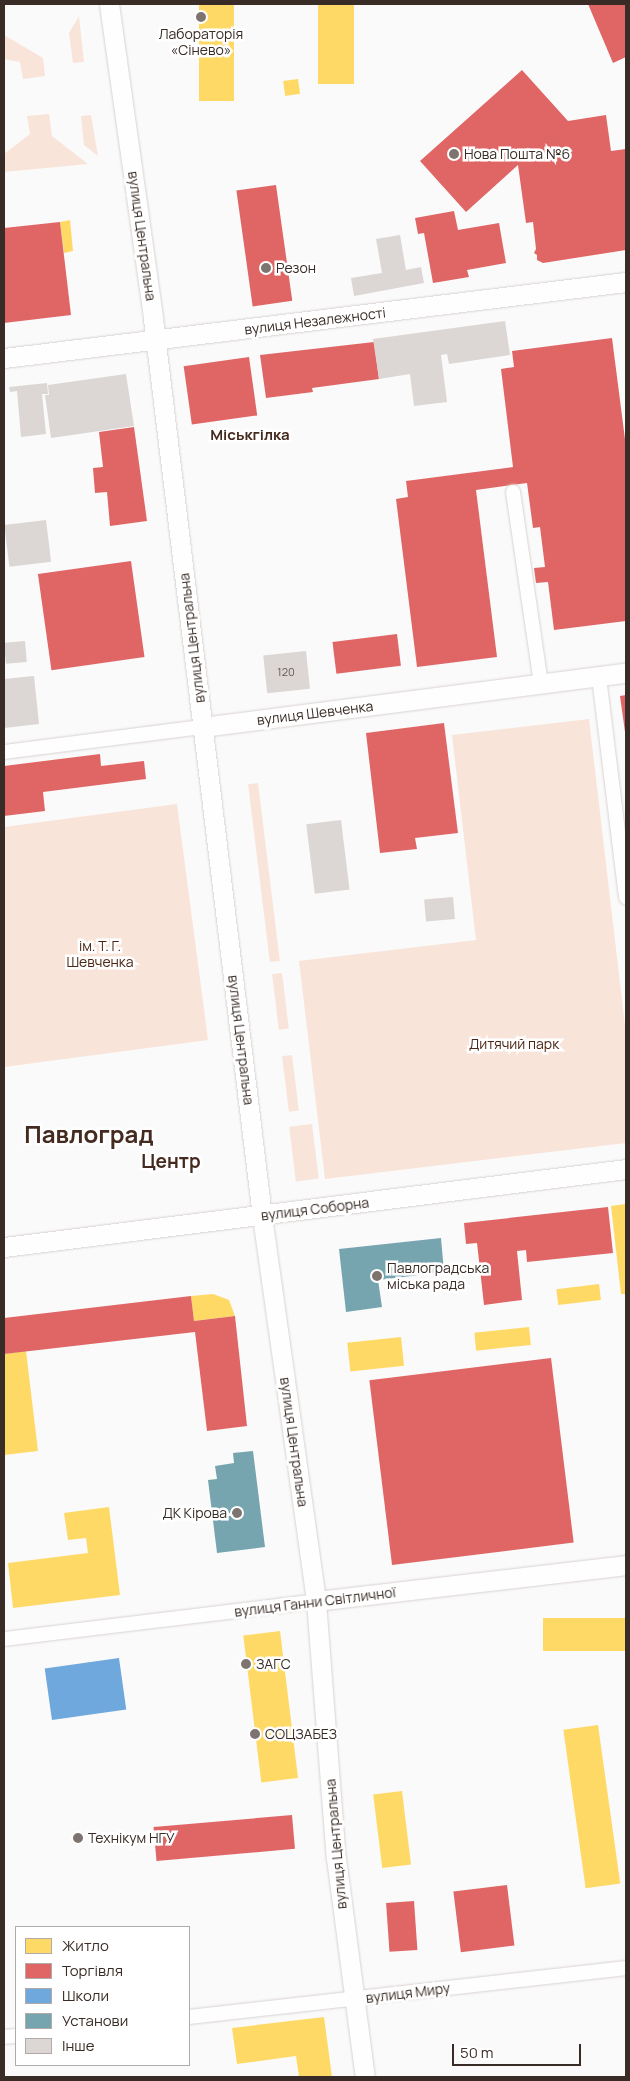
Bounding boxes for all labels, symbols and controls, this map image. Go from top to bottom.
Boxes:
marker: Лабораторія «Сінево» [194,10,208,24]
place label: Лабораторія «Сінево» [159,26,243,58]
place label: Нова Пошта №6 [464,146,570,162]
marker: Нова Пошта №6 [448,148,460,160]
street label: вулиця Центральна [125,170,159,302]
place label: Резон [276,260,316,276]
marker: Резон [260,262,272,274]
street label: вулиця Незалежності [243,304,387,338]
district label: Міськгілка [210,426,290,444]
street label: вулиця Центральна [176,572,208,704]
house number: 120 [277,665,295,679]
street label: вулиця Шевченка [256,698,374,728]
park label: ім. Т. Г. Шевченка [66,938,134,970]
street label: вулиця Центральна [225,974,257,1106]
park label: Дитячий парк [469,1036,559,1052]
district label: Павлоград [24,1120,154,1148]
district label: Центр [141,1151,201,1173]
street label: вулиця Соборна [260,1194,370,1224]
place label: Павлоградська міська рада [387,1260,489,1292]
marker: Павлоградська міська рада [371,1270,383,1282]
street label: вулиця Центральна [277,1376,311,1508]
place label: ДК Кірова [162,1505,227,1521]
marker: ДК Кірова [231,1507,243,1519]
street label: вулиця Ганни Світличної [233,1584,397,1620]
place label: ЗАГС [256,1656,291,1672]
marker: ЗАГС [240,1658,252,1670]
place label: СОЦЗАБЕЗ [265,1726,337,1742]
marker: СОЦЗАБЕЗ [249,1728,261,1740]
street label: вулиця Центральна [322,1778,350,1910]
place label: Технікум НГУ [88,1830,175,1846]
marker: Технікум НГУ [72,1832,84,1844]
legend [15,1926,190,2066]
text: Житло [62,1935,109,1956]
text: Торгівля [62,1960,123,1981]
street label: вулиця Миру [365,1979,451,2007]
text: Школи [62,1985,109,2006]
text: Установи [62,2010,128,2031]
scale bar [455,2034,584,2066]
text: Інше [62,2035,95,2056]
text: 50 m [460,2042,494,2063]

